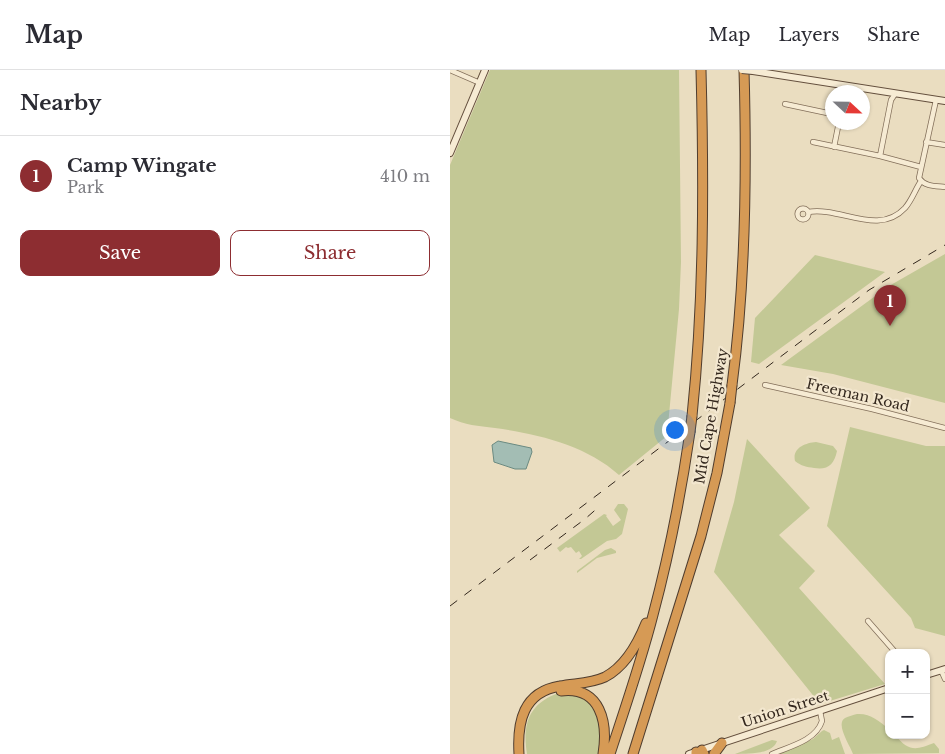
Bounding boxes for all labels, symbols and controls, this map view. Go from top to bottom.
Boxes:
text: Map [25,20,83,49]
text: Map [709,24,750,46]
text: Layers [778,24,839,46]
text: Share [867,24,920,46]
north arrow [825,85,870,130]
text: Nearby [20,90,101,116]
text: Camp Wingate [67,154,217,177]
text: 1 [33,166,39,186]
text: 410 m [380,166,430,186]
text: Park [67,177,104,197]
button: Save [20,230,220,276]
button: Share [230,230,430,276]
pin: 1 [874,285,906,326]
street label: Mid Cape Highway [690,347,732,485]
street label: Freeman Road [805,374,912,416]
your location [662,417,688,443]
map controls [885,649,930,739]
button: + [885,649,930,694]
street label: Union Street [739,686,832,732]
button: − [885,694,930,739]

